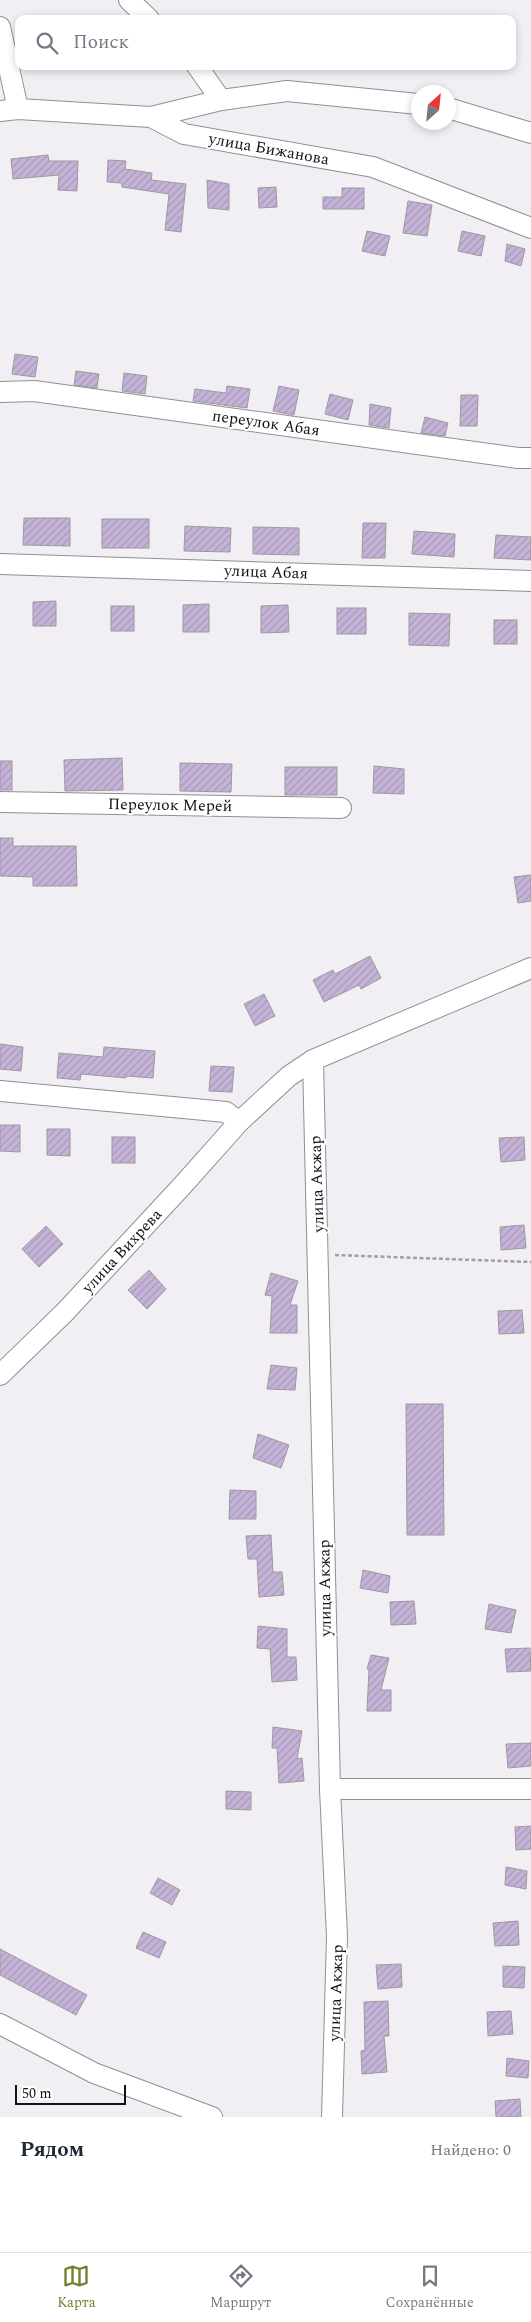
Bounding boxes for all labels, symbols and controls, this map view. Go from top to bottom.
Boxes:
search box [15,15,516,70]
text: Поиск [73,28,129,57]
icon: search [33,29,61,57]
north arrow [411,85,456,130]
street label: улица Бижанова [206,126,331,171]
street label: переулок Абая [211,404,321,442]
street label: улица Абая [223,559,308,585]
street label: Переулок Мерей [108,792,232,818]
street label: улица Акжар [303,1135,331,1234]
street label: улица Вихрева [76,1203,168,1300]
street label: улица Акжар [312,1539,338,1638]
street label: улица Акжар [322,1944,350,2043]
scale bar [15,2082,126,2105]
text: 50 m [22,2083,52,2104]
text: Рядом [20,2134,84,2166]
text: Найдено: 0 [430,2138,511,2162]
tab: Карта [57,2262,96,2313]
tab: Маршрут [210,2262,271,2313]
tab: Сохранённые [386,2262,474,2313]

